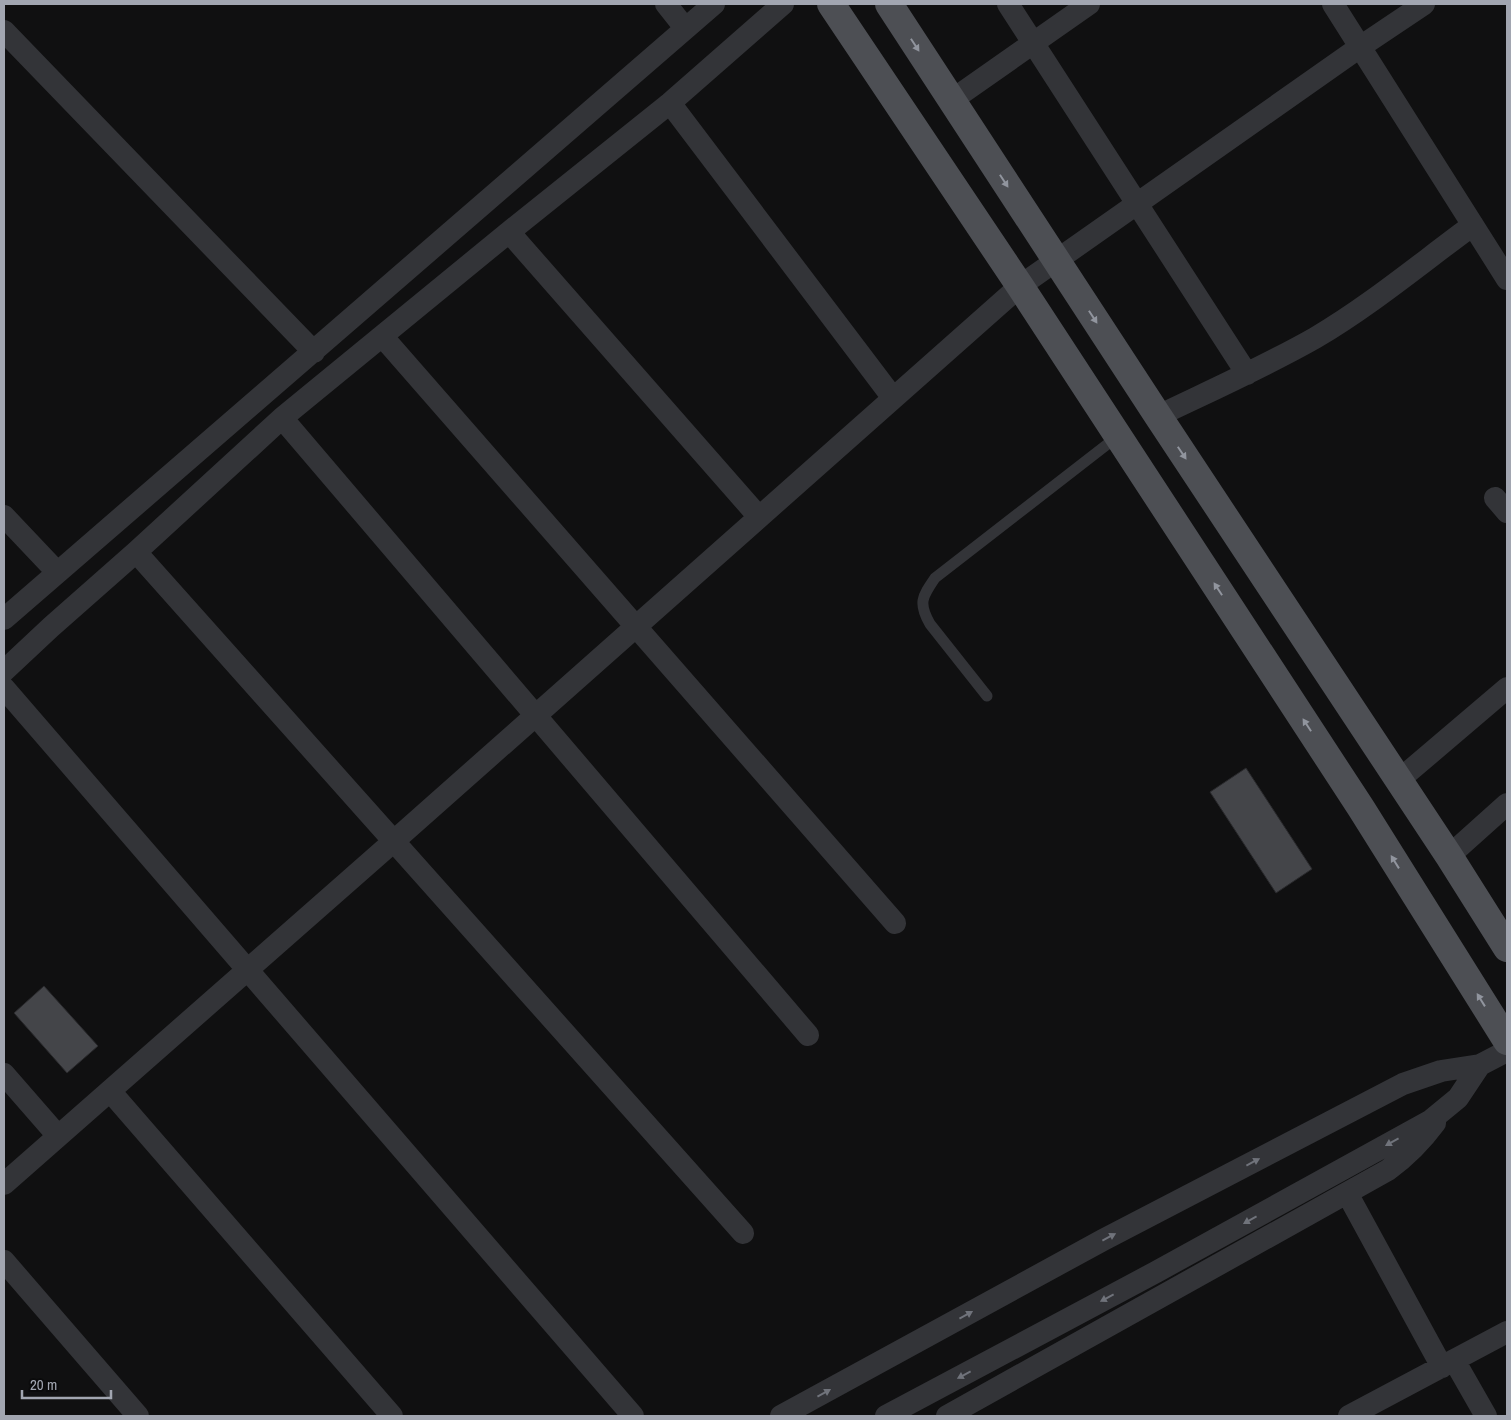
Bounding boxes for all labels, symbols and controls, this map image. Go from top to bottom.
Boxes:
one-way arrow [910,38,920,51]
one-way arrow [999,174,1009,187]
one-way arrow [1088,310,1098,323]
one-way arrow [1177,446,1187,459]
one-way arrow [1213,582,1223,596]
one-way arrow [1302,719,1312,732]
one-way arrow [1390,855,1399,869]
one-way arrow [1477,993,1486,1006]
one-way arrow [1385,1138,1400,1146]
one-way arrow [1246,1158,1260,1166]
one-way arrow [1243,1216,1257,1224]
one-way arrow [1102,1233,1116,1241]
one-way arrow [1100,1294,1115,1302]
one-way arrow [959,1311,974,1319]
scale bar [22,1368,111,1400]
one-way arrow [957,1370,971,1379]
text: 20 m [30,1374,57,1395]
one-way arrow [816,1389,831,1397]

